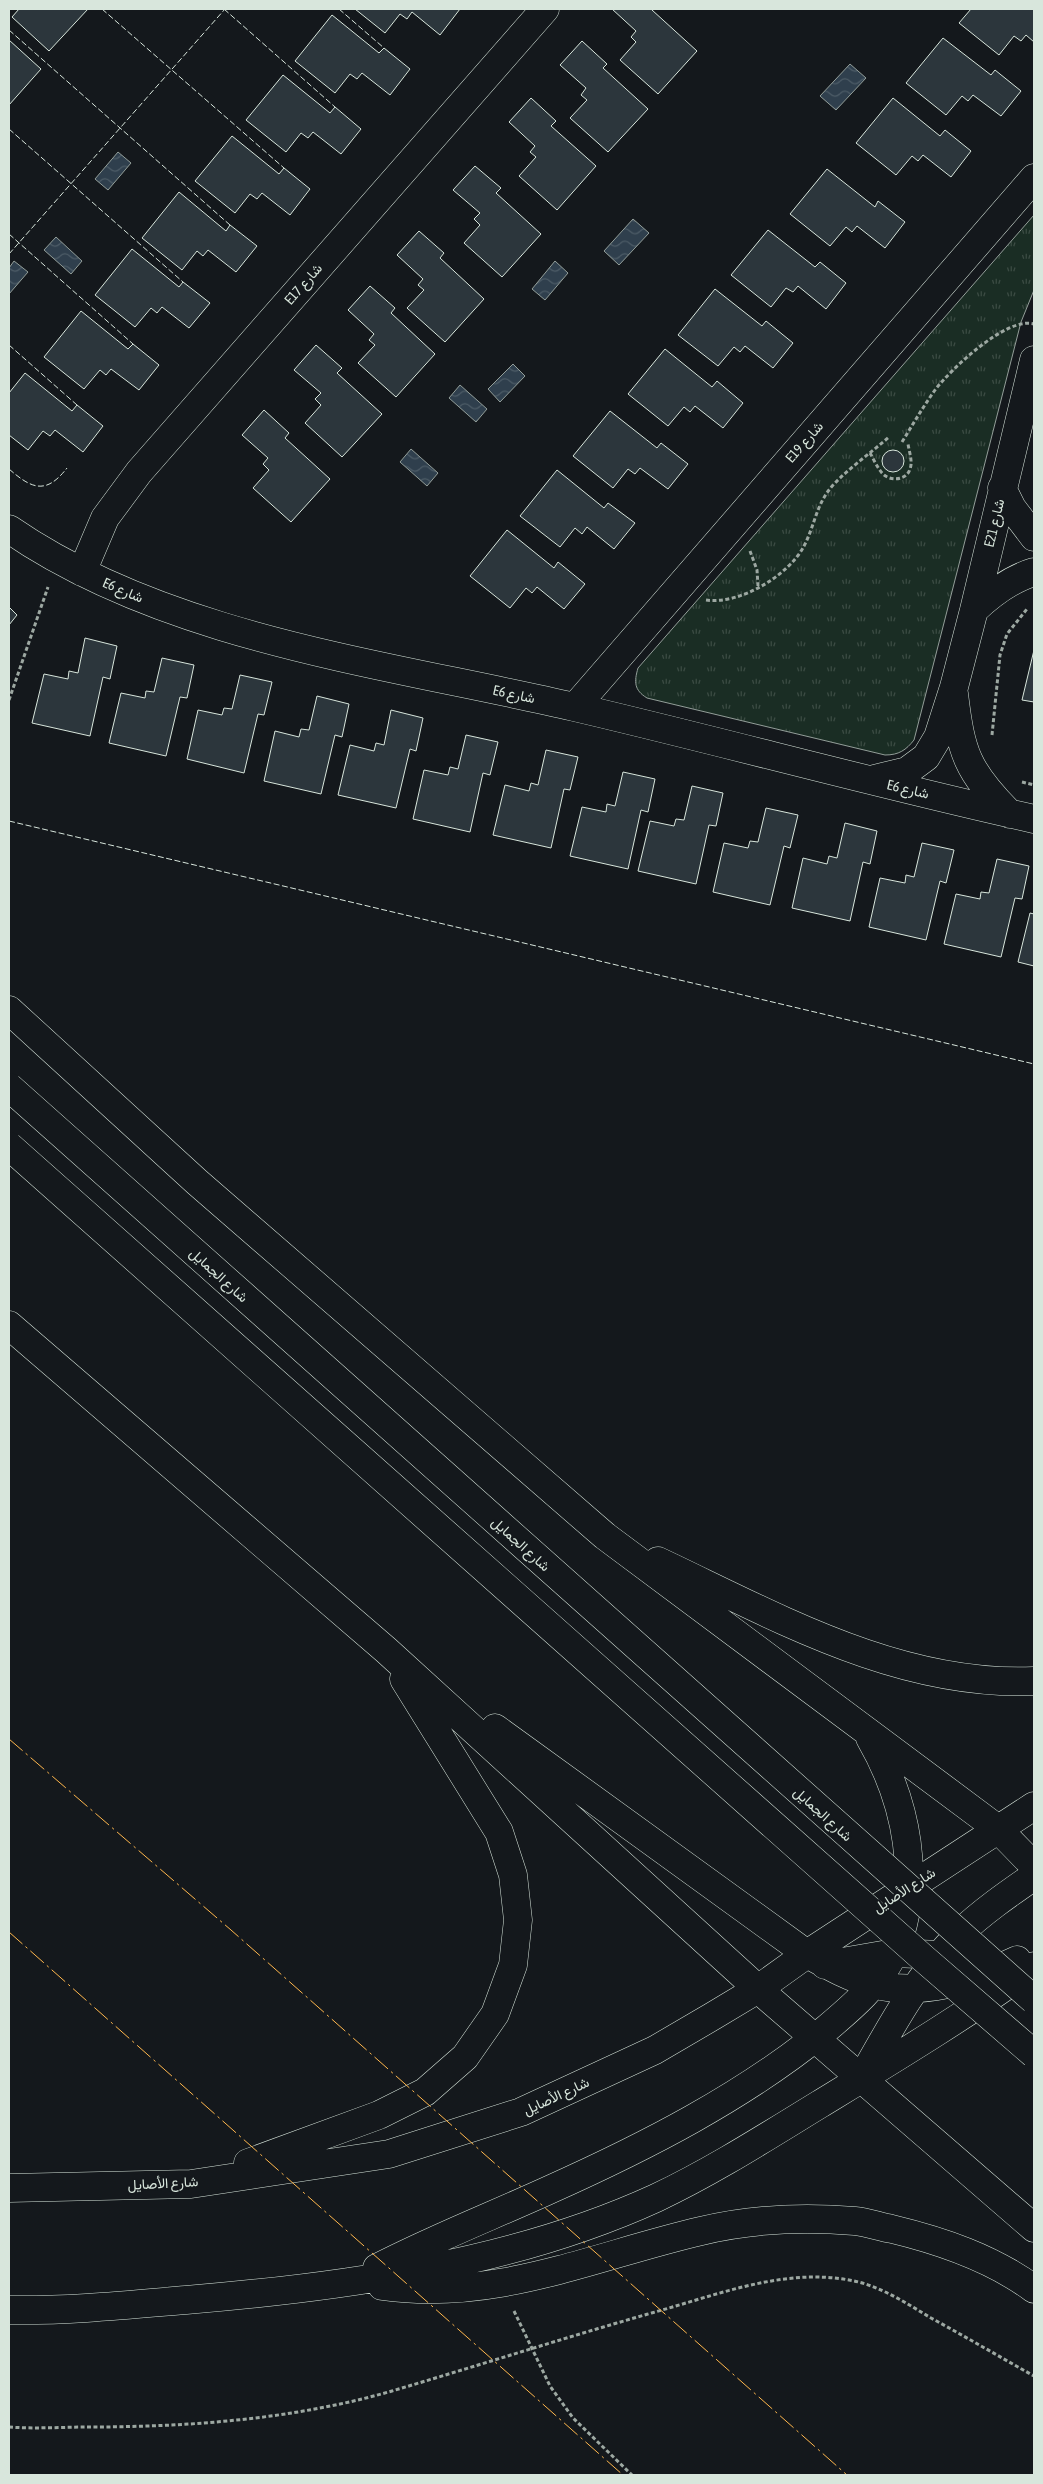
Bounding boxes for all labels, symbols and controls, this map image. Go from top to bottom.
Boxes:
street label: E17 شارع [281,260,327,310]
street label: E19 شارع [782,418,828,468]
street label: E21 شارع [981,497,1010,549]
street label: E6 شارع [99,574,146,608]
street label: E6 شارع [491,682,537,709]
street label: E6 شارع [885,776,931,805]
street label: شارع الجمايل [185,1245,251,1308]
street label: شارع الجمايل [487,1514,553,1577]
street label: شارع الجمايل [789,1784,855,1847]
street label: شارع الأصايل [870,1864,940,1919]
street label: شارع الأصايل [521,2074,593,2121]
street label: شارع الأصايل [127,2173,199,2196]

